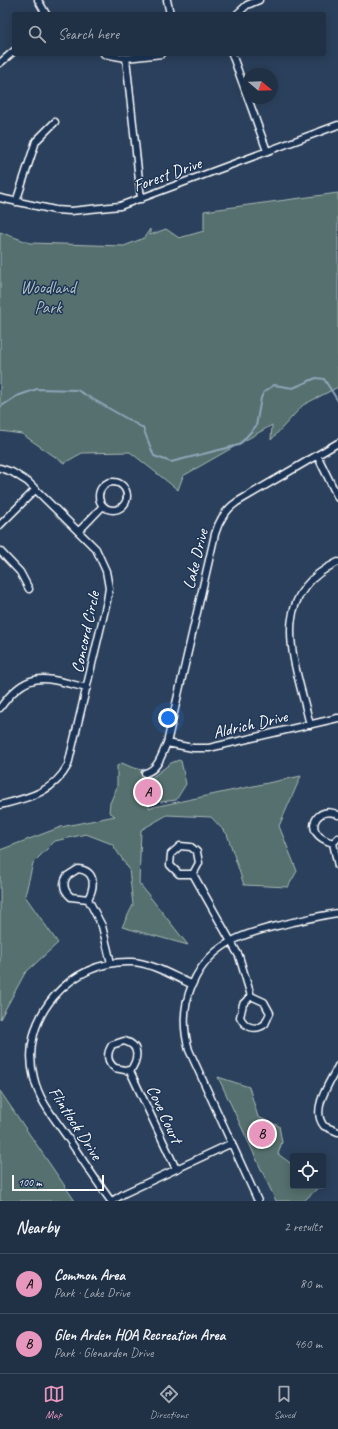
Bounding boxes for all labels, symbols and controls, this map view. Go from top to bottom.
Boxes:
search box [12,12,326,56]
icon: search [26,23,48,45]
text: Search here [58,25,119,44]
north arrow [242,68,278,104]
street label: Forest Drive [130,152,206,196]
park label: Woodland Park [20,277,78,318]
street label: Lake Drive [178,526,213,591]
street label: Concord Circle [67,588,105,675]
street label: Aldrich Drive [211,705,291,743]
your location [158,708,178,728]
pin: A [135,777,161,807]
street label: Cove Court [142,1082,188,1149]
street label: Flintlock Drive [44,1083,108,1165]
pin: B [249,1119,275,1149]
map controls [290,1153,326,1189]
button: locate [290,1153,326,1189]
scale bar [12,1173,104,1192]
text: 100 m [18,1175,42,1189]
text: Nearby [16,1217,59,1238]
text: 2 results [284,1219,322,1235]
text: Common Area [54,1266,125,1285]
text: A [26,1276,32,1292]
text: 80 m [300,1276,322,1292]
text: Park · Lake Drive [54,1285,130,1301]
text: Glen Arden HOA Recreation Area [54,1326,225,1345]
text: B [26,1336,32,1352]
text: 460 m [294,1336,322,1352]
text: Park · Glenarden Drive [54,1345,154,1361]
tab: Map [43,1383,65,1421]
tab: Directions [150,1383,188,1421]
tab: Saved [273,1383,295,1421]

